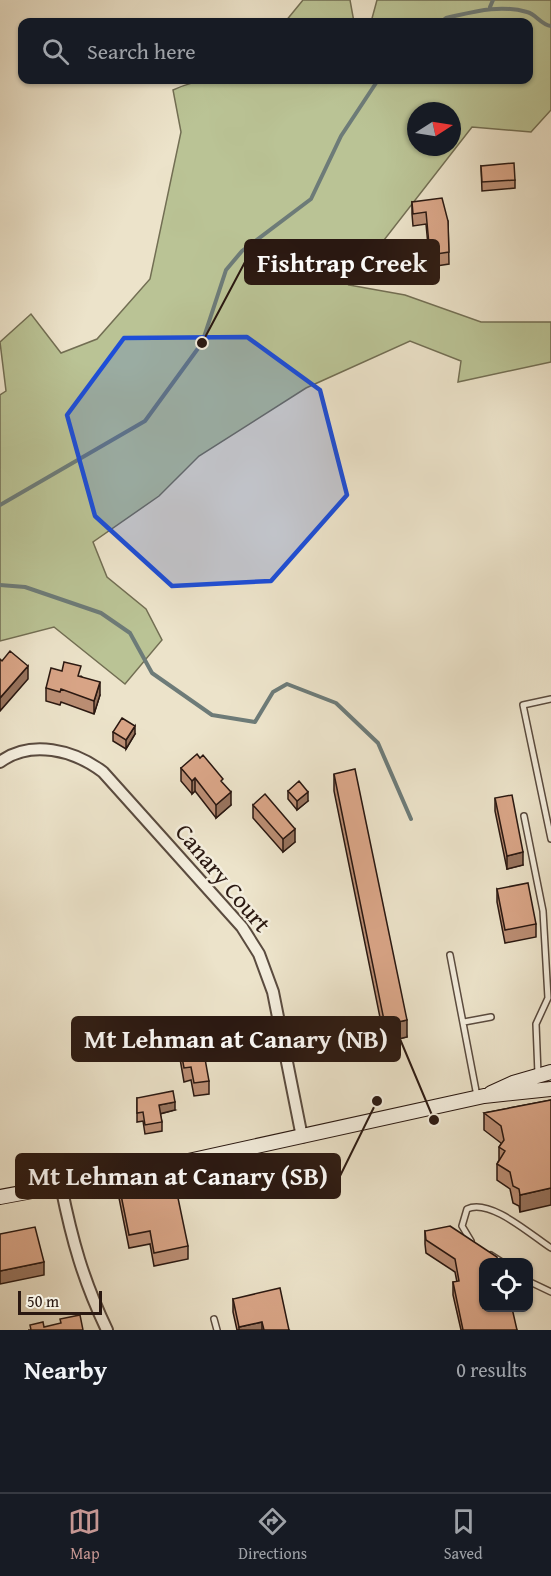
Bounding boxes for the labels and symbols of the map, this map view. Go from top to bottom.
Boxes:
north arrow [407,102,461,156]
callout: Fishtrap Creek [245,240,439,284]
text: Fishtrap Creek [257,243,427,282]
street label: Canary Court [167,815,280,940]
callout: Mt Lehman at Canary (NB) [72,1017,400,1061]
text: Mt Lehman at Canary (NB) [84,1019,388,1058]
callout: Mt Lehman at Canary (SB) [16,1154,340,1198]
text: Mt Lehman at Canary (SB) [28,1156,328,1195]
scale bar [18,1288,102,1316]

